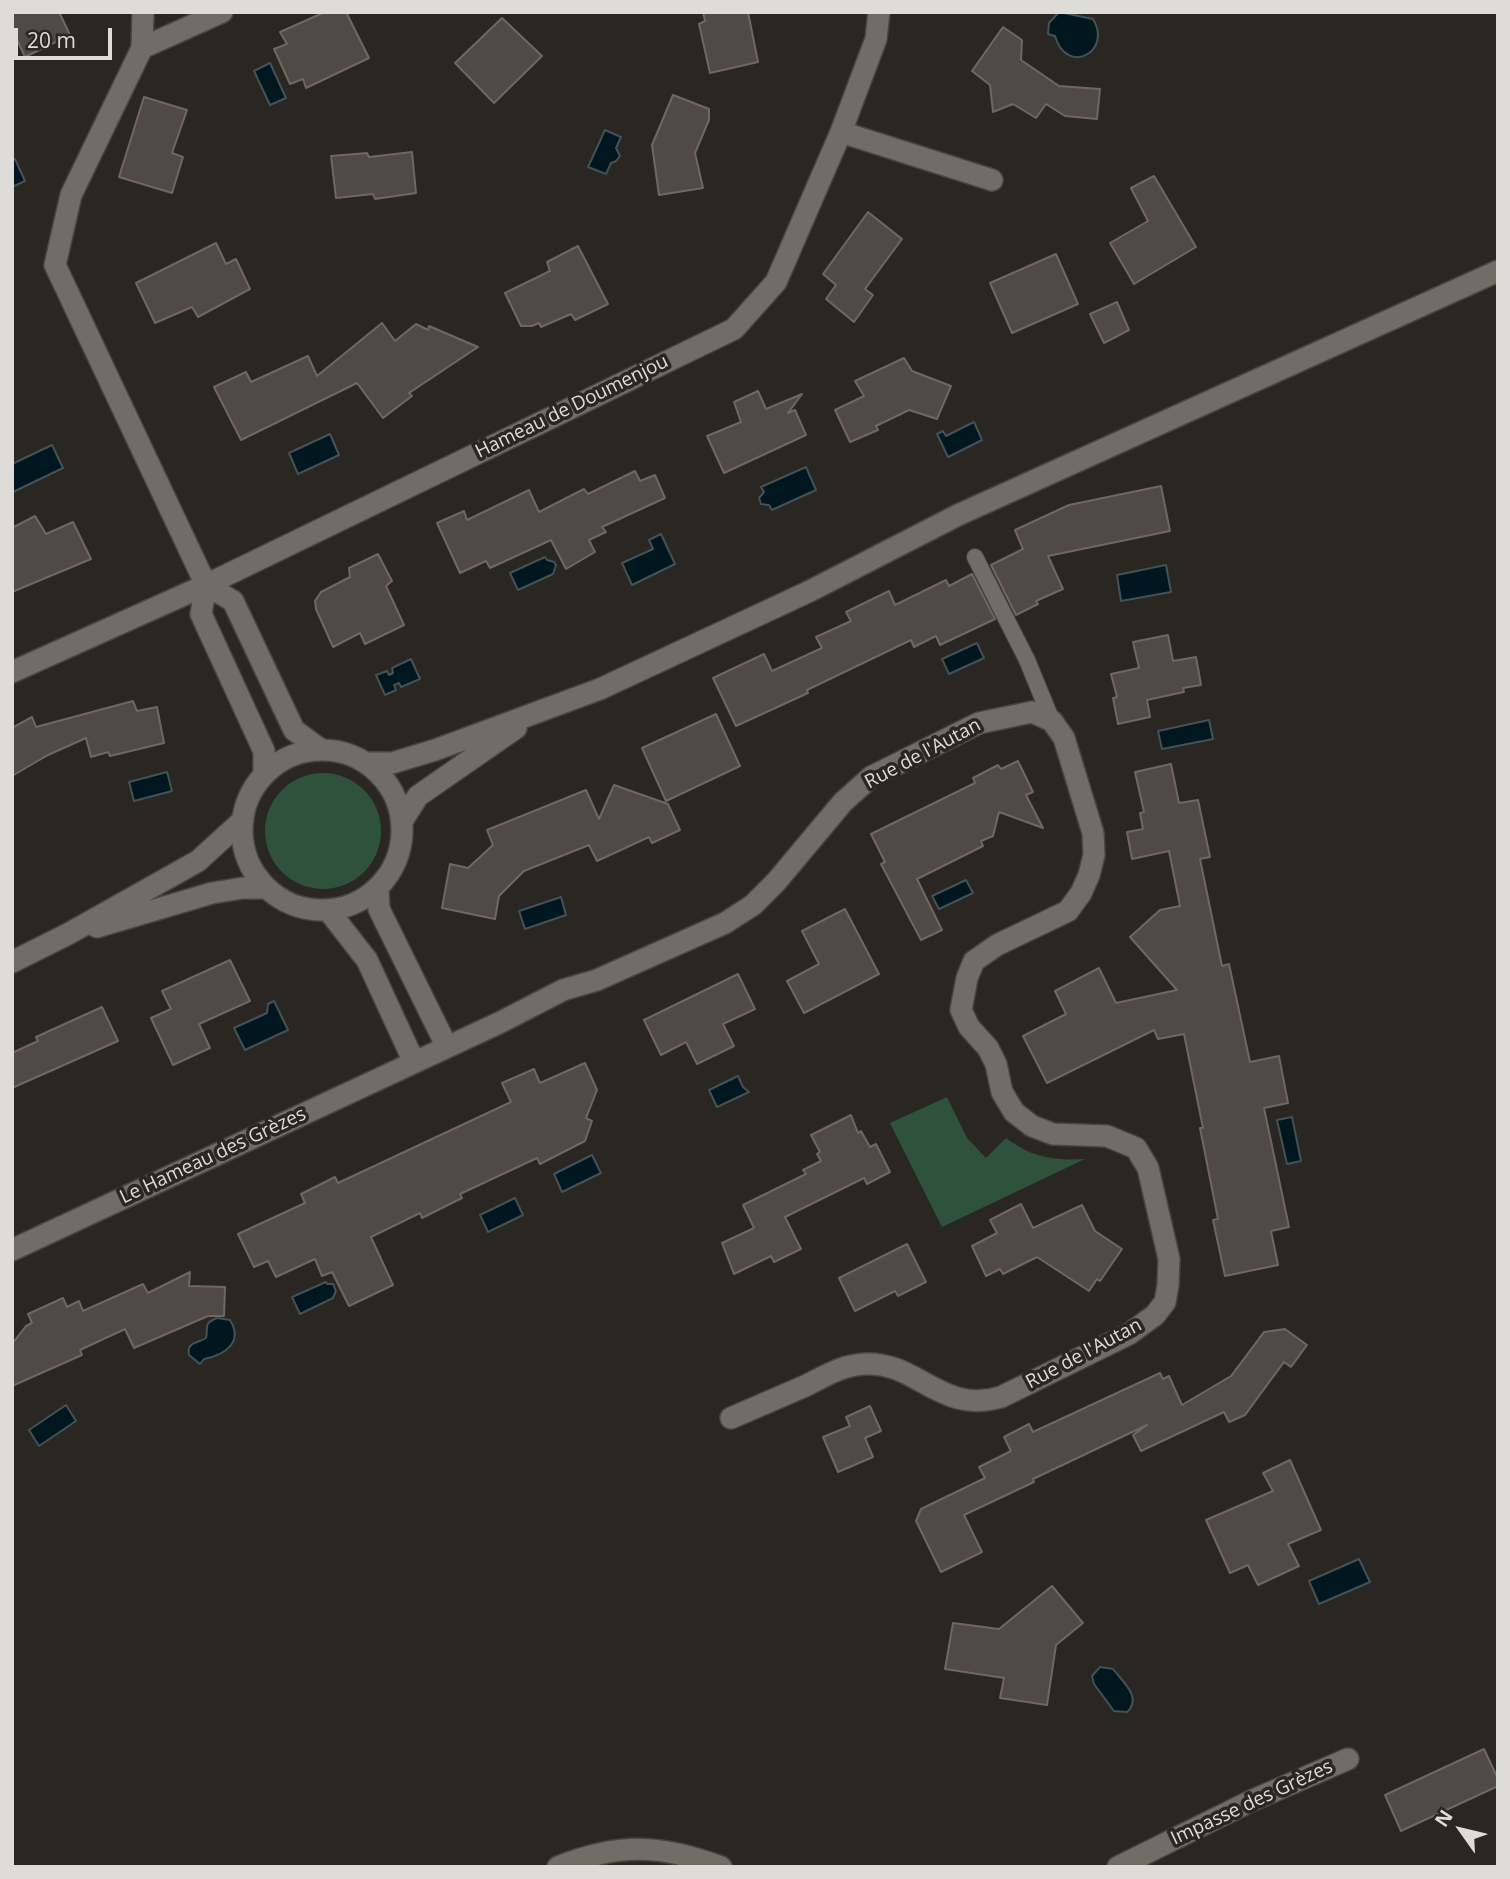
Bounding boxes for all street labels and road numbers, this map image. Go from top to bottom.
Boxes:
street label: Hameau de Doumenjou [472,350,672,464]
street label: Rue de l'Autan [861,714,985,794]
street label: Le Hameau des Grèzes [116,1103,310,1209]
street label: Rue de l'Autan [1022,1314,1146,1394]
street label: Impasse des Grèzes [1167,1755,1337,1851]

